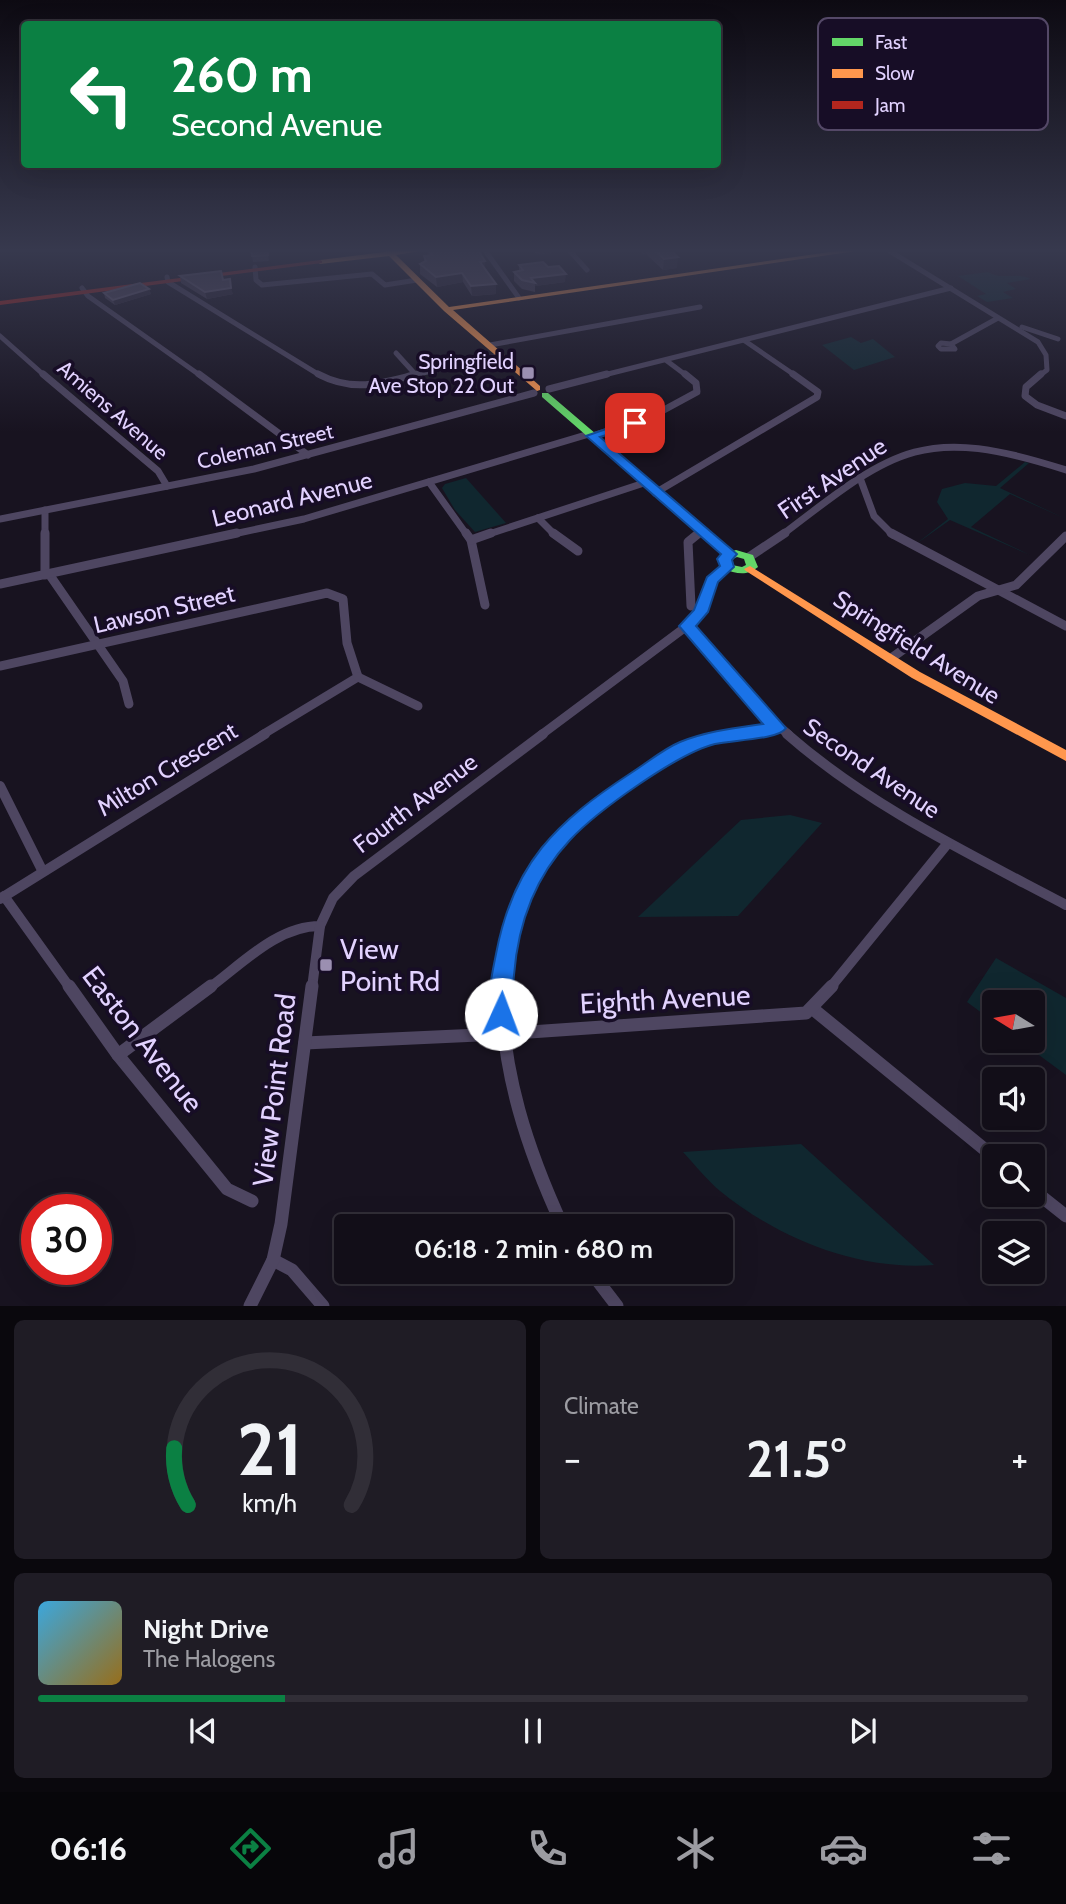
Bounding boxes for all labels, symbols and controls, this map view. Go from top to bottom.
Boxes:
legend [818,18,1048,130]
text: Fast [875,31,908,54]
text: 260 m [171,45,313,104]
icon: left [56,49,147,140]
text: Slow [875,62,915,85]
text: Jam [874,94,905,117]
text: Second Avenue [171,105,382,144]
place label: Springfield Ave Stop 22 Out [368,349,514,398]
street label: Amiens Avenue [53,355,174,465]
marker: Springfield Ave Stop 22 Out [520,365,536,381]
pin [605,393,665,453]
icon: arrive [616,404,654,442]
street label: Coleman Street [195,418,335,474]
street label: First Avenue [772,431,892,525]
street label: Leonard Avenue [209,465,375,533]
street label: Lawson Street [90,579,238,639]
street label: Springfield Avenue [828,584,1006,710]
street label: Second Avenue [798,712,946,824]
street label: Milton Crescent [92,716,242,822]
street label: Fourth Avenue [347,747,483,859]
place label: View Point Rd [340,932,440,998]
marker: View Point Rd [318,957,334,973]
street label: Easton Avenue [75,959,211,1119]
position arrow [464,977,538,1051]
street label: Eighth Avenue [579,978,751,1020]
north arrow [982,990,1045,1054]
map controls [982,990,1045,1284]
street label: View Point Road [245,992,303,1188]
button: sound [982,1067,1045,1130]
button: search [982,1144,1045,1207]
speed limit sign: 30 [21,1194,112,1285]
button: layers [982,1221,1045,1284]
text: 06:18 · 2 min · 680 m [414,1233,653,1265]
text: Climate [564,1392,639,1420]
text: 21 [237,1406,303,1494]
text: 21.5° [746,1427,846,1490]
text: − [564,1435,581,1482]
text: + [1011,1435,1028,1482]
text: km/h [243,1488,297,1518]
text: Night Drive [143,1613,269,1645]
text: The Halogens [143,1645,275,1673]
icon: previous [184,1712,222,1750]
icon: pause [514,1712,552,1750]
icon: next [844,1712,882,1750]
icon: directions [226,1824,275,1873]
icon: music [374,1824,423,1873]
icon: phone [523,1824,572,1873]
icon: climate [671,1824,720,1873]
icon: car [819,1824,868,1873]
icon: filters [967,1824,1016,1873]
text: 06:16 [50,1829,127,1868]

